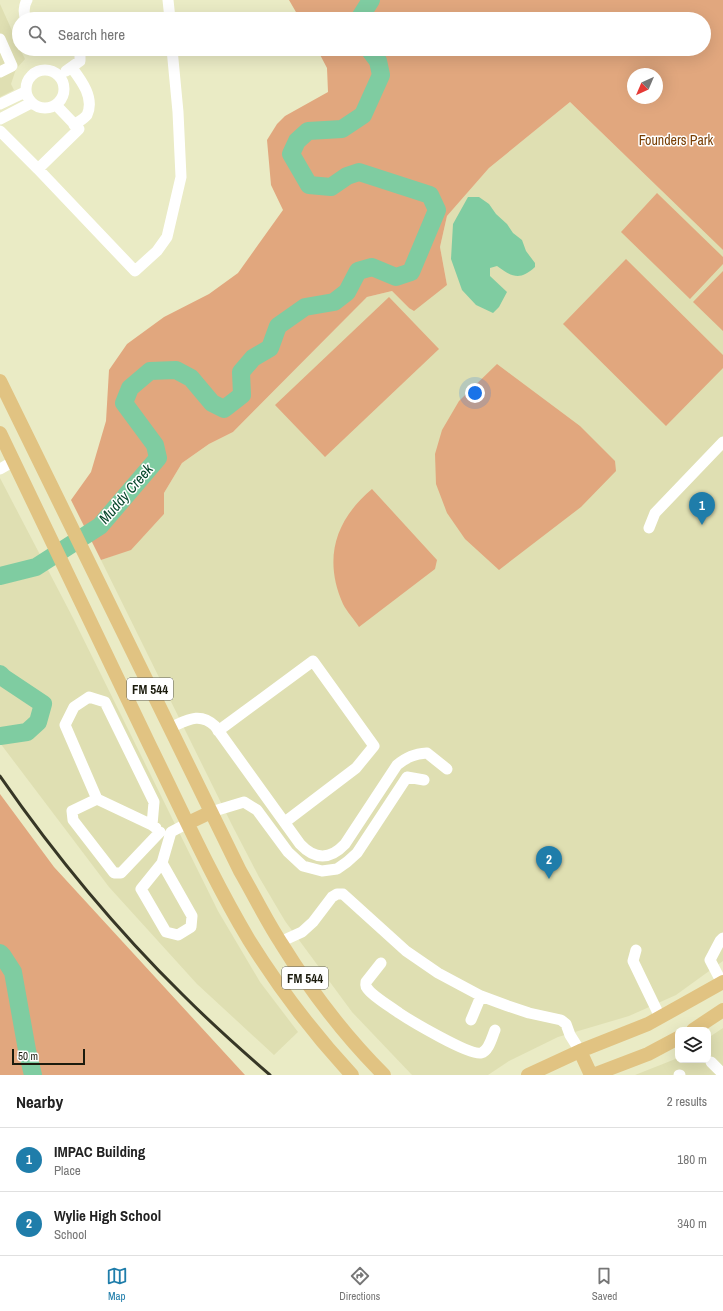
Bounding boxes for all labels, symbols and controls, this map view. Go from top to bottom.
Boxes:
search box [12,12,711,56]
icon: search [26,23,48,45]
text: Search here [58,24,125,45]
north arrow [627,68,663,104]
park label: Founders Park [639,131,714,149]
your location [465,383,485,403]
water label: Muddy Creek [94,459,158,528]
pin: 1 [689,492,715,525]
road number: FM 544 [127,678,173,700]
pin: 2 [536,846,562,879]
road number: FM 544 [282,967,328,989]
map controls [675,1027,711,1063]
button: layers [675,1027,711,1063]
scale bar [12,1047,85,1066]
text: 50 m [18,1049,38,1063]
text: Nearby [16,1090,63,1113]
text: 2 results [667,1093,707,1110]
text: IMPAC Building [54,1141,145,1162]
text: 1 [26,1151,32,1168]
text: 180 m [677,1151,707,1168]
text: Place [54,1162,81,1179]
text: Wylie High School [54,1205,161,1226]
text: 2 [26,1215,32,1232]
text: 340 m [677,1215,707,1232]
text: School [54,1226,87,1243]
tab: Map [106,1265,128,1303]
tab: Directions [339,1265,380,1303]
tab: Saved [592,1265,617,1303]

